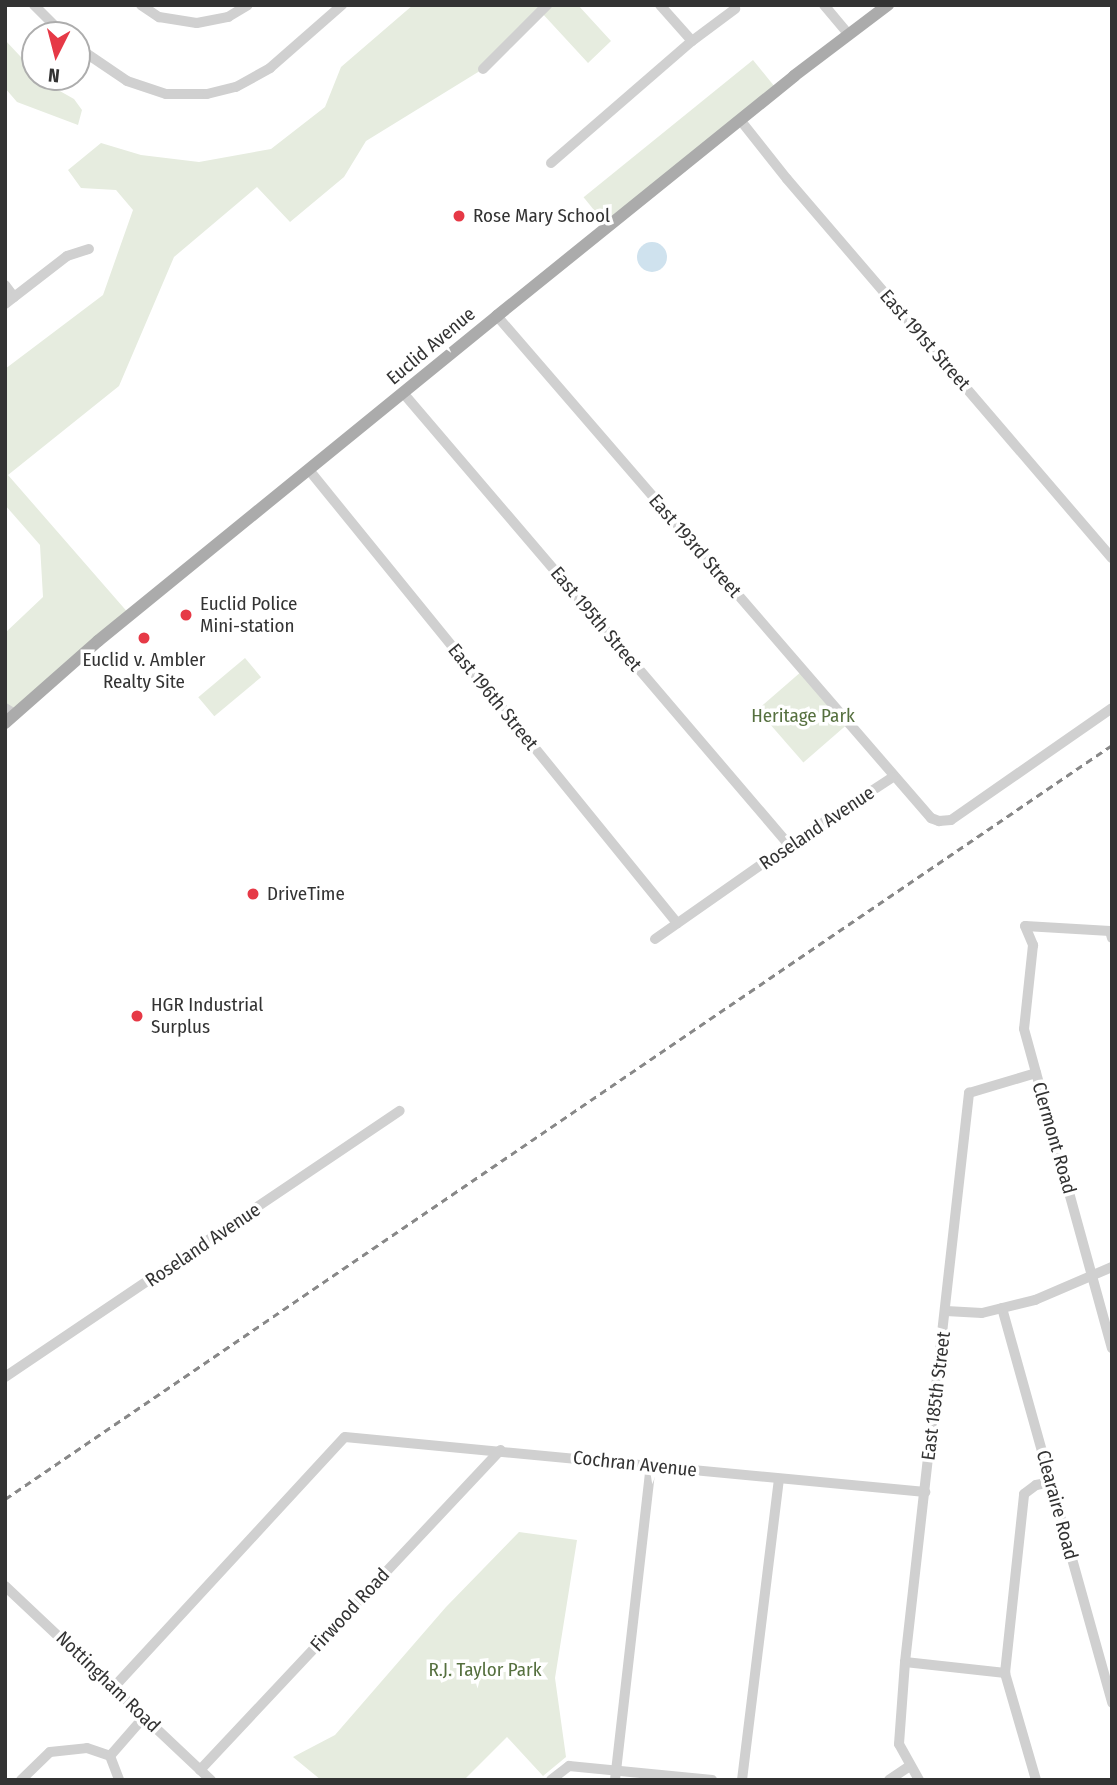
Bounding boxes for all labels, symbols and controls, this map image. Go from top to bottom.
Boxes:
north arrow [21,21,91,91]
text: N [47,63,61,87]
place label: Rose Mary School [473,205,610,227]
marker: Rose Mary School [451,208,467,224]
street label: East 191st Street [875,285,975,395]
street label: Euclid Avenue [382,302,480,390]
street label: East 193rd Street [644,490,746,602]
street label: East 195th Street [546,562,646,676]
place label: Euclid Police Mini-station [200,593,297,637]
marker: Euclid Police Mini-station [178,607,194,623]
marker: Euclid v. Ambler Realty Site [136,630,152,646]
street label: East 196th Street [443,639,543,755]
place label: Euclid v. Ambler Realty Site [83,649,205,693]
park label: Heritage Park [751,705,855,727]
street label: Roseland Avenue [755,781,879,875]
place label: DriveTime [267,883,345,905]
marker: DriveTime [245,886,261,902]
place label: HGR Industrial Surplus [151,994,263,1038]
marker: HGR Industrial Surplus [129,1008,145,1024]
street label: Clermont Road [1027,1080,1081,1196]
street label: Roseland Avenue [141,1198,265,1292]
street label: East 185th Street [917,1330,955,1462]
street label: Cochran Avenue [572,1446,698,1482]
street label: Clearaire Road [1031,1448,1083,1562]
street label: Firwood Road [306,1564,394,1656]
street label: Nottingham Road [51,1627,165,1737]
park label: R.J. Taylor Park [428,1659,542,1681]

